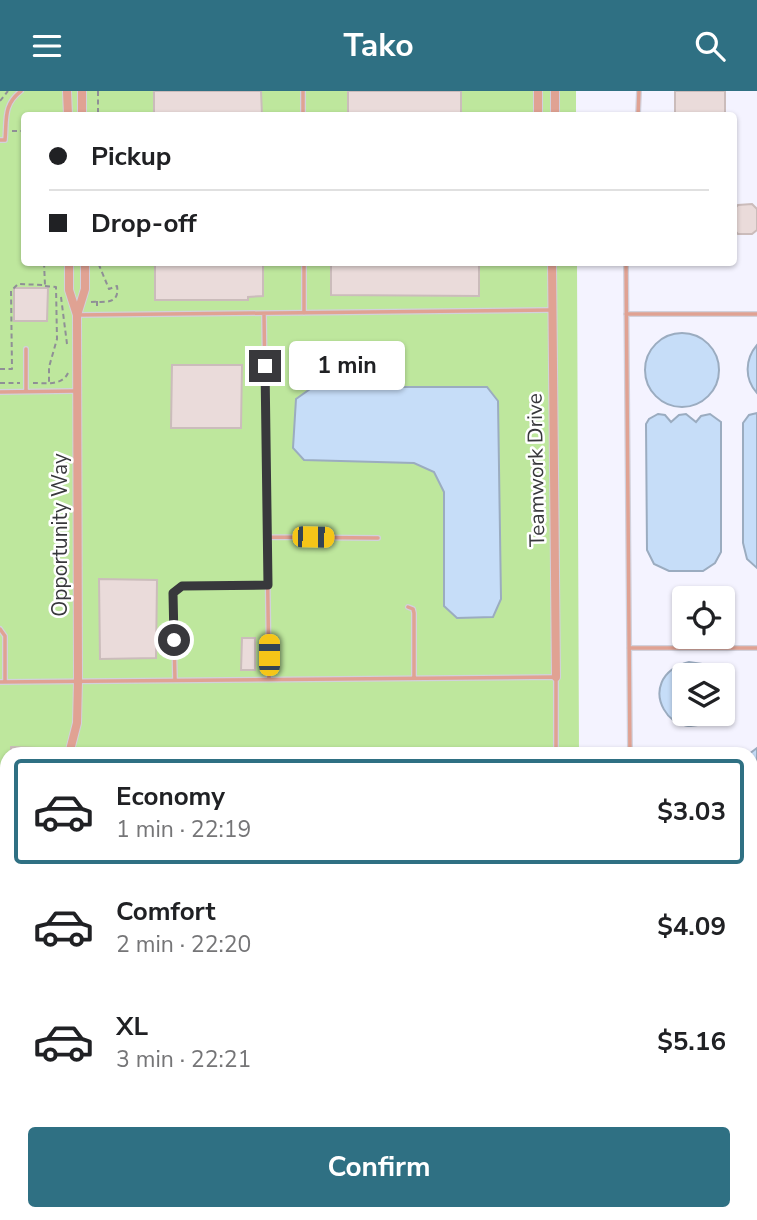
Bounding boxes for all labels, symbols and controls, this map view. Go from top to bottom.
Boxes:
text: Tako [343,24,414,67]
icon: menu [28,27,66,65]
icon: search [691,27,729,65]
text: Pickup [91,139,171,174]
text: Drop-off [91,206,197,241]
callout: 1 min [290,341,405,391]
route end [249,350,281,382]
text: 1 min [317,350,377,381]
street label: Teamwork Drive [521,393,551,547]
street label: Opportunity Way [46,453,74,617]
car [292,526,335,548]
map controls [672,586,735,726]
button: locate [672,586,735,649]
route start [158,624,190,656]
car [259,634,280,676]
button: layers [672,663,735,726]
text: Economy [116,779,225,814]
icon: car [32,780,95,843]
text: $3.03 [657,794,726,829]
text: 1 min · 22:19 [116,814,251,845]
text: Comfort [116,894,216,929]
icon: car [32,895,95,958]
text: $4.09 [657,909,726,944]
text: 2 min · 22:20 [116,929,251,960]
text: XL [116,1009,148,1044]
icon: car [32,1010,95,1073]
text: $5.16 [657,1024,726,1059]
text: 3 min · 22:21 [116,1044,251,1075]
button: Confirm [28,1127,730,1207]

